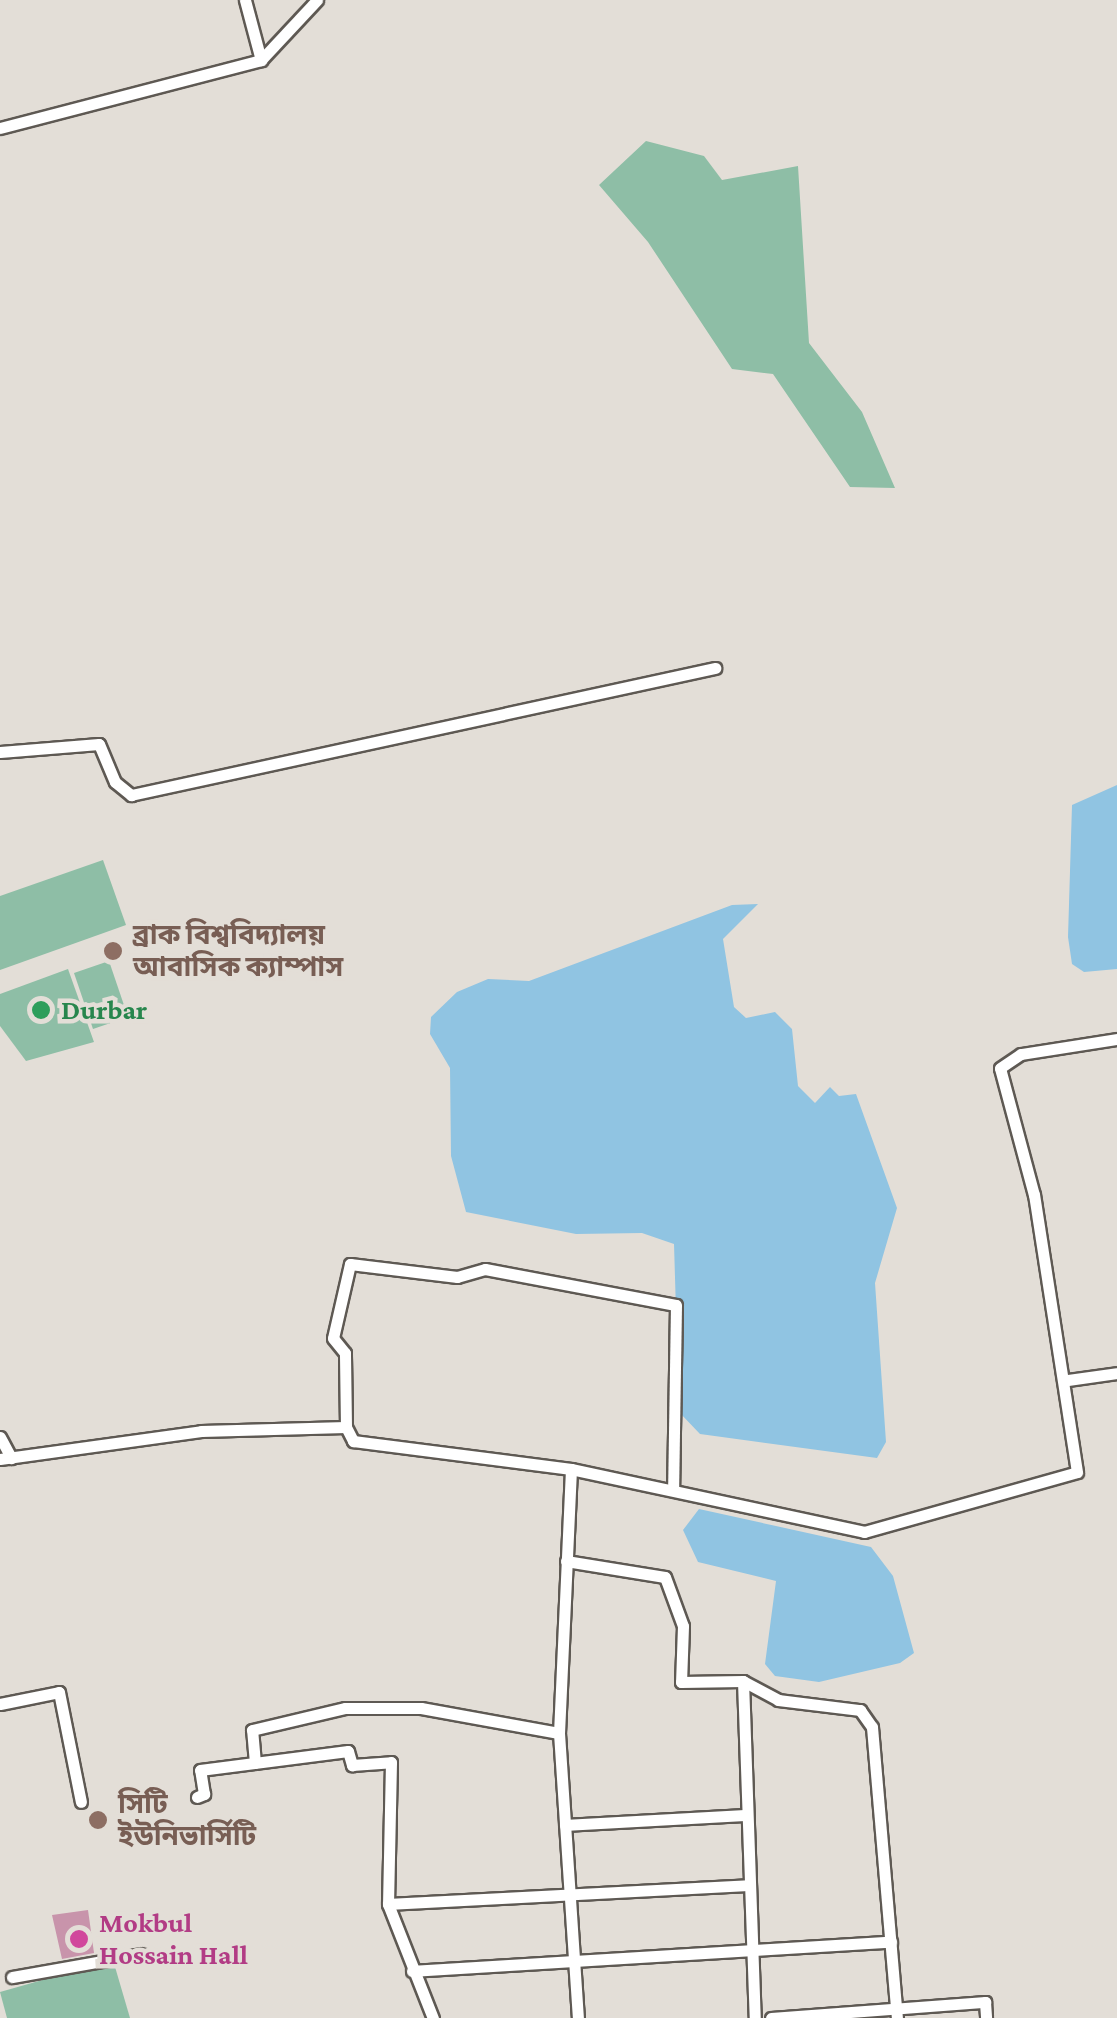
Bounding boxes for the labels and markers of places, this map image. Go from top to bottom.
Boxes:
place label: ব্রাক বিশ্ববিদ্যালয় আবাসিক ক্যাম্পাস [133,918,343,984]
marker: ব্রাক বিশ্ববিদ্যালয় আবাসিক ক্যাম্পাস [102,940,124,962]
place label: Durbar [61,993,147,1027]
marker: Durbar [30,999,52,1021]
place label: সিটি ইউনিভার্সিটি [118,1787,256,1853]
marker: সিটি ইউনিভার্সিটি [87,1809,109,1831]
place label: Mokbul Hossain Hall [99,1906,248,1972]
marker: Mokbul Hossain Hall [68,1928,90,1950]

